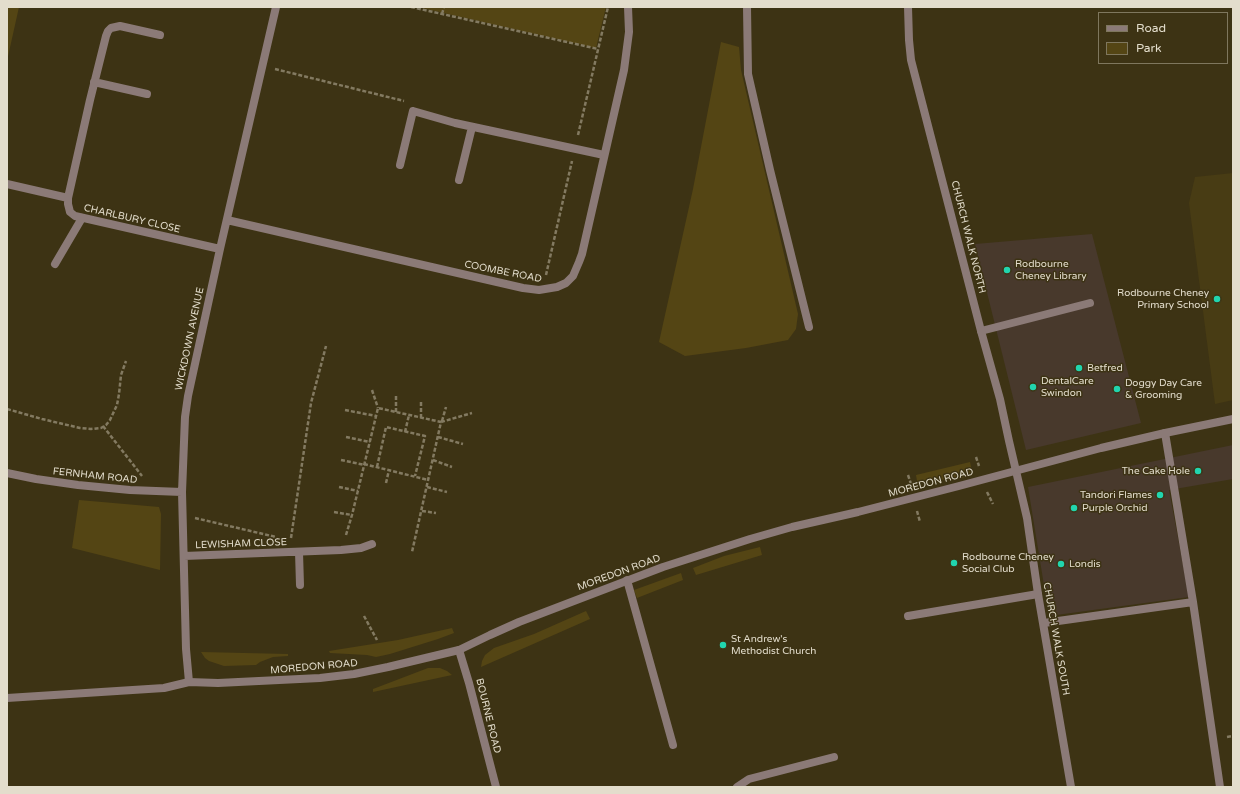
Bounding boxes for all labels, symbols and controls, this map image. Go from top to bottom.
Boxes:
legend [1098,12,1228,64]
text: Road [1136,21,1166,35]
text: Park [1136,41,1162,55]
street label: CHURCH WALK NORTH [948,179,988,295]
street label: CHARLBURY CLOSE [83,202,181,236]
place label: Rodbourne Cheney Library [1015,258,1087,282]
street label: COOMBE ROAD [463,259,543,285]
marker: Rodbourne Cheney Library [1002,265,1012,275]
street label: WICKDOWN AVENUE [173,286,207,392]
place label: Rodbourne Cheney Primary School [1117,287,1209,310]
marker: Rodbourne Cheney Primary School [1212,294,1222,304]
place label: Betfred [1087,362,1123,374]
marker: Betfred [1074,363,1084,373]
place label: DentalCare Swindon [1041,375,1094,398]
place label: Doggy Day Care & Grooming [1125,377,1202,400]
marker: DentalCare Swindon [1028,382,1038,392]
marker: Doggy Day Care & Grooming [1112,384,1122,394]
place label: The Cake Hole [1122,465,1190,477]
street label: FERNHAM ROAD [52,466,138,486]
street label: MOREDON ROAD [887,466,975,500]
marker: The Cake Hole [1193,466,1203,476]
place label: Tandori Flames [1080,489,1152,501]
marker: Tandori Flames [1155,490,1165,500]
place label: Purple Orchid [1082,502,1148,514]
marker: Purple Orchid [1069,503,1079,513]
street label: LEWISHAM CLOSE [195,536,287,552]
place label: Rodbourne Cheney Social Club [962,551,1054,574]
street label: MOREDON ROAD [576,552,662,594]
marker: Rodbourne Cheney Social Club [949,558,959,568]
place label: Londis [1069,558,1101,570]
marker: Londis [1056,559,1066,569]
street label: CHURCH WALK SOUTH [1040,582,1072,696]
place label: St Andrew's Methodist Church [731,633,816,656]
marker: St Andrew's Methodist Church [718,640,728,650]
street label: MOREDON ROAD [270,657,358,677]
street label: BOURNE ROAD [473,677,503,755]

